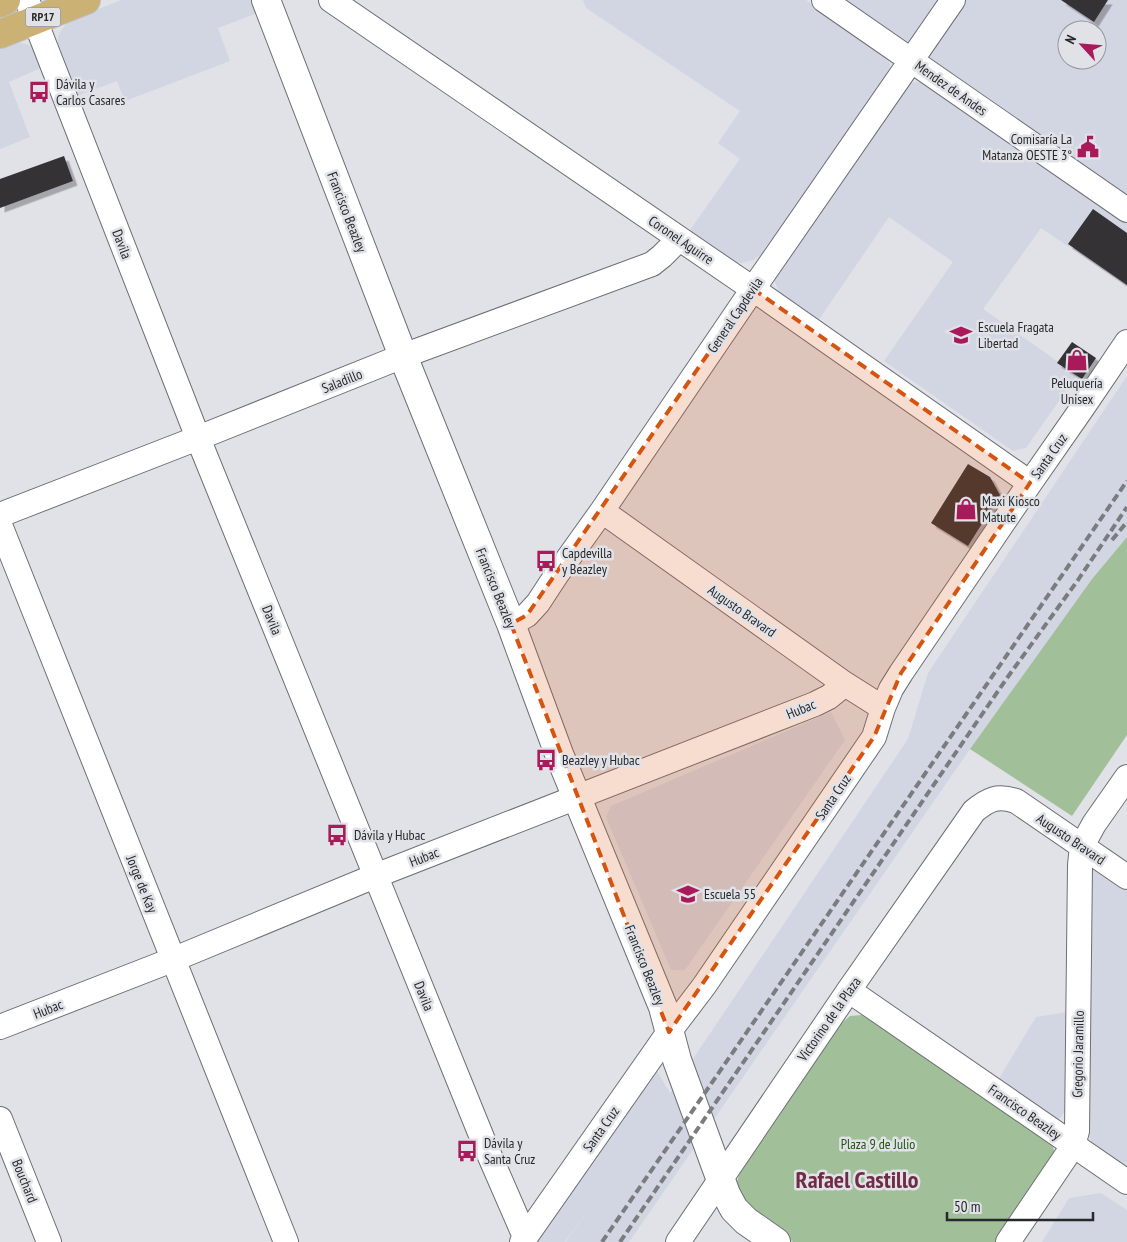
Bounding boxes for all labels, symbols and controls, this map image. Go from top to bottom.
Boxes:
road number: RP17 [26,8,60,26]
north arrow [1057,20,1107,70]
text: N [1061,32,1080,47]
street label: Mendez de Andes [911,57,991,120]
place label: Dávila y Carlos Casares [56,75,125,109]
bus stop icon: Dávila y Carlos Casares [26,79,52,105]
place label: Comisaría La Matanza OESTE 3° [982,130,1072,164]
public building icon: Comisaría La Matanza OESTE 3° [1075,134,1101,160]
street label: Francisco Beazley [323,169,371,256]
street label: Coronel Aguirre [645,212,717,268]
street label: Davila [108,227,136,261]
street label: General Capdevila [703,274,767,356]
place label: Escuela Fragata Libertad [978,318,1054,352]
school or university icon: Escuela Fragata Libertad [948,322,974,348]
shop icon: Peluquería Unisex [1064,347,1090,373]
street label: Saladillo [319,365,365,397]
place label: Peluquería Unisex [1051,374,1103,408]
street label: Santa Cruz [1027,430,1071,482]
place label: Maxi Kiosco Matute [982,492,1040,526]
shop icon: Maxi Kiosco Matute [953,496,979,522]
place label: Capdevilla y Beazley [562,544,612,578]
street label: Francisco Beazley [472,545,521,631]
bus stop icon: Capdevilla y Beazley [533,548,559,574]
street label: Augusto Bravard [704,581,780,641]
street label: Davila [258,603,286,637]
street label: Hubac [784,695,818,723]
bus stop icon: Beazley y Hubac [533,747,559,773]
place label: Beazley y Hubac [562,751,640,769]
street label: Santa Cruz [811,771,855,823]
street label: Augusto Bravard [1033,809,1109,869]
bus stop icon: Dávila y Hubac [324,822,350,848]
place label: Dávila y Hubac [354,826,425,844]
street label: Hubac [407,843,441,871]
street label: Jorge de Kay [122,852,162,916]
school or university icon: Escuela 55 [675,881,701,907]
place label: Escuela 55 [704,885,756,903]
street label: Francisco Beazley [621,922,670,1008]
street label: Victorino de la Plaza [793,973,865,1065]
street label: Davila [410,979,438,1013]
street label: Hubac [31,995,65,1023]
street label: Gregorio Jaramillo [1068,1010,1088,1098]
street label: Francisco Beazley [985,1080,1066,1144]
street label: Santa Cruz [579,1103,623,1155]
place label: Dávila y Santa Cruz [484,1134,535,1168]
park label: Plaza 9 de Julio [841,1135,915,1153]
bus stop icon: Dávila y Santa Cruz [454,1138,480,1164]
street label: Bouchard [8,1157,42,1205]
district label: Rafael Castillo [796,1164,919,1195]
scale bar [947,1190,1093,1222]
text: 50 m [954,1197,980,1216]

